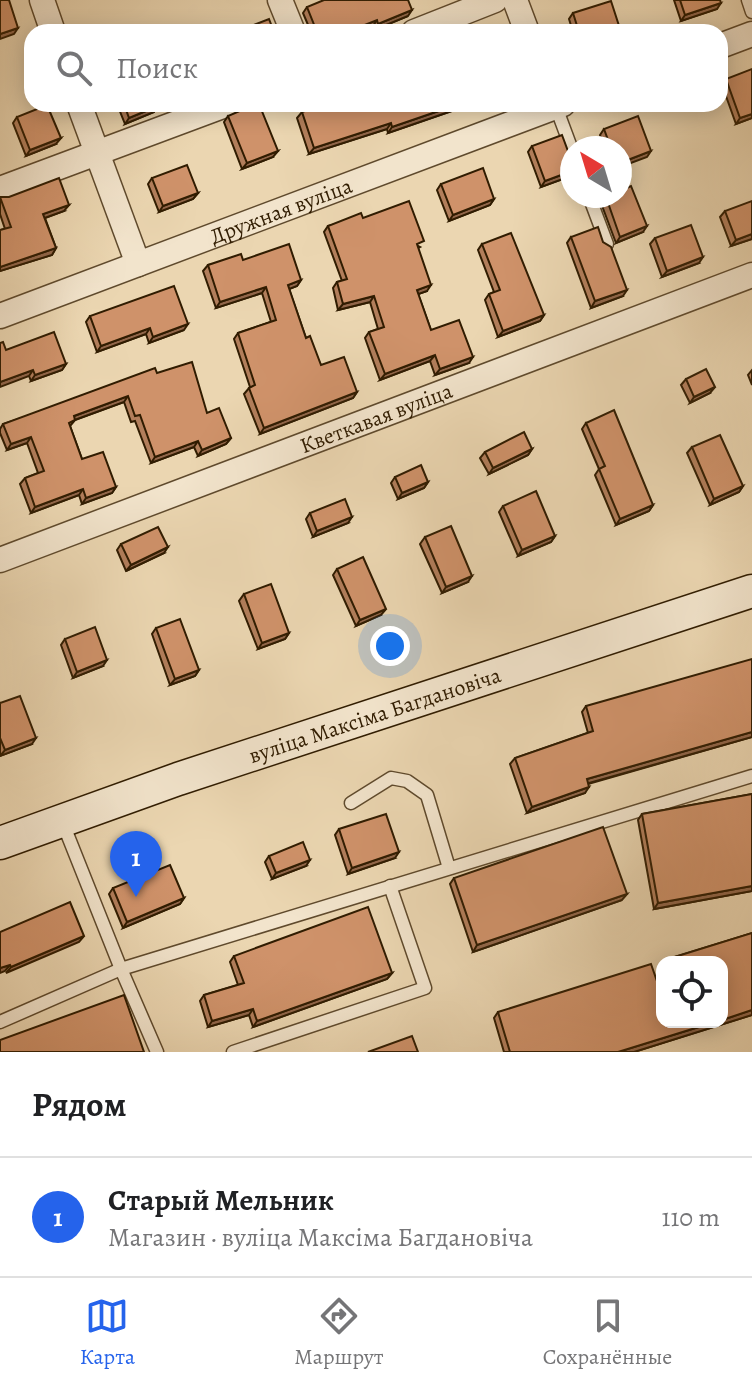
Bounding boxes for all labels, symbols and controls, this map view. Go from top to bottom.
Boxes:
search box [24,24,728,112]
icon: search [52,46,96,90]
text: Поиск [116,48,198,88]
north arrow [560,136,632,208]
street label: Дружная вуліца [206,170,357,252]
street label: Кветкавая вуліца [296,376,458,461]
your location [370,626,410,666]
street label: вуліца Максіма Багдановіча [245,660,506,771]
pin: 1 [110,831,162,897]
map controls [656,956,728,1028]
button: locate [656,956,728,1028]
text: Рядом [32,1081,126,1128]
text: Старый Мельник [108,1180,334,1220]
text: 1 [53,1200,63,1235]
text: 110 m [662,1200,720,1235]
text: Магазин · вуліца Максіма Багдановіча [108,1220,533,1255]
tab: Карта [80,1294,135,1372]
tab: Маршрут [294,1294,383,1372]
tab: Сохранённые [543,1294,672,1372]

